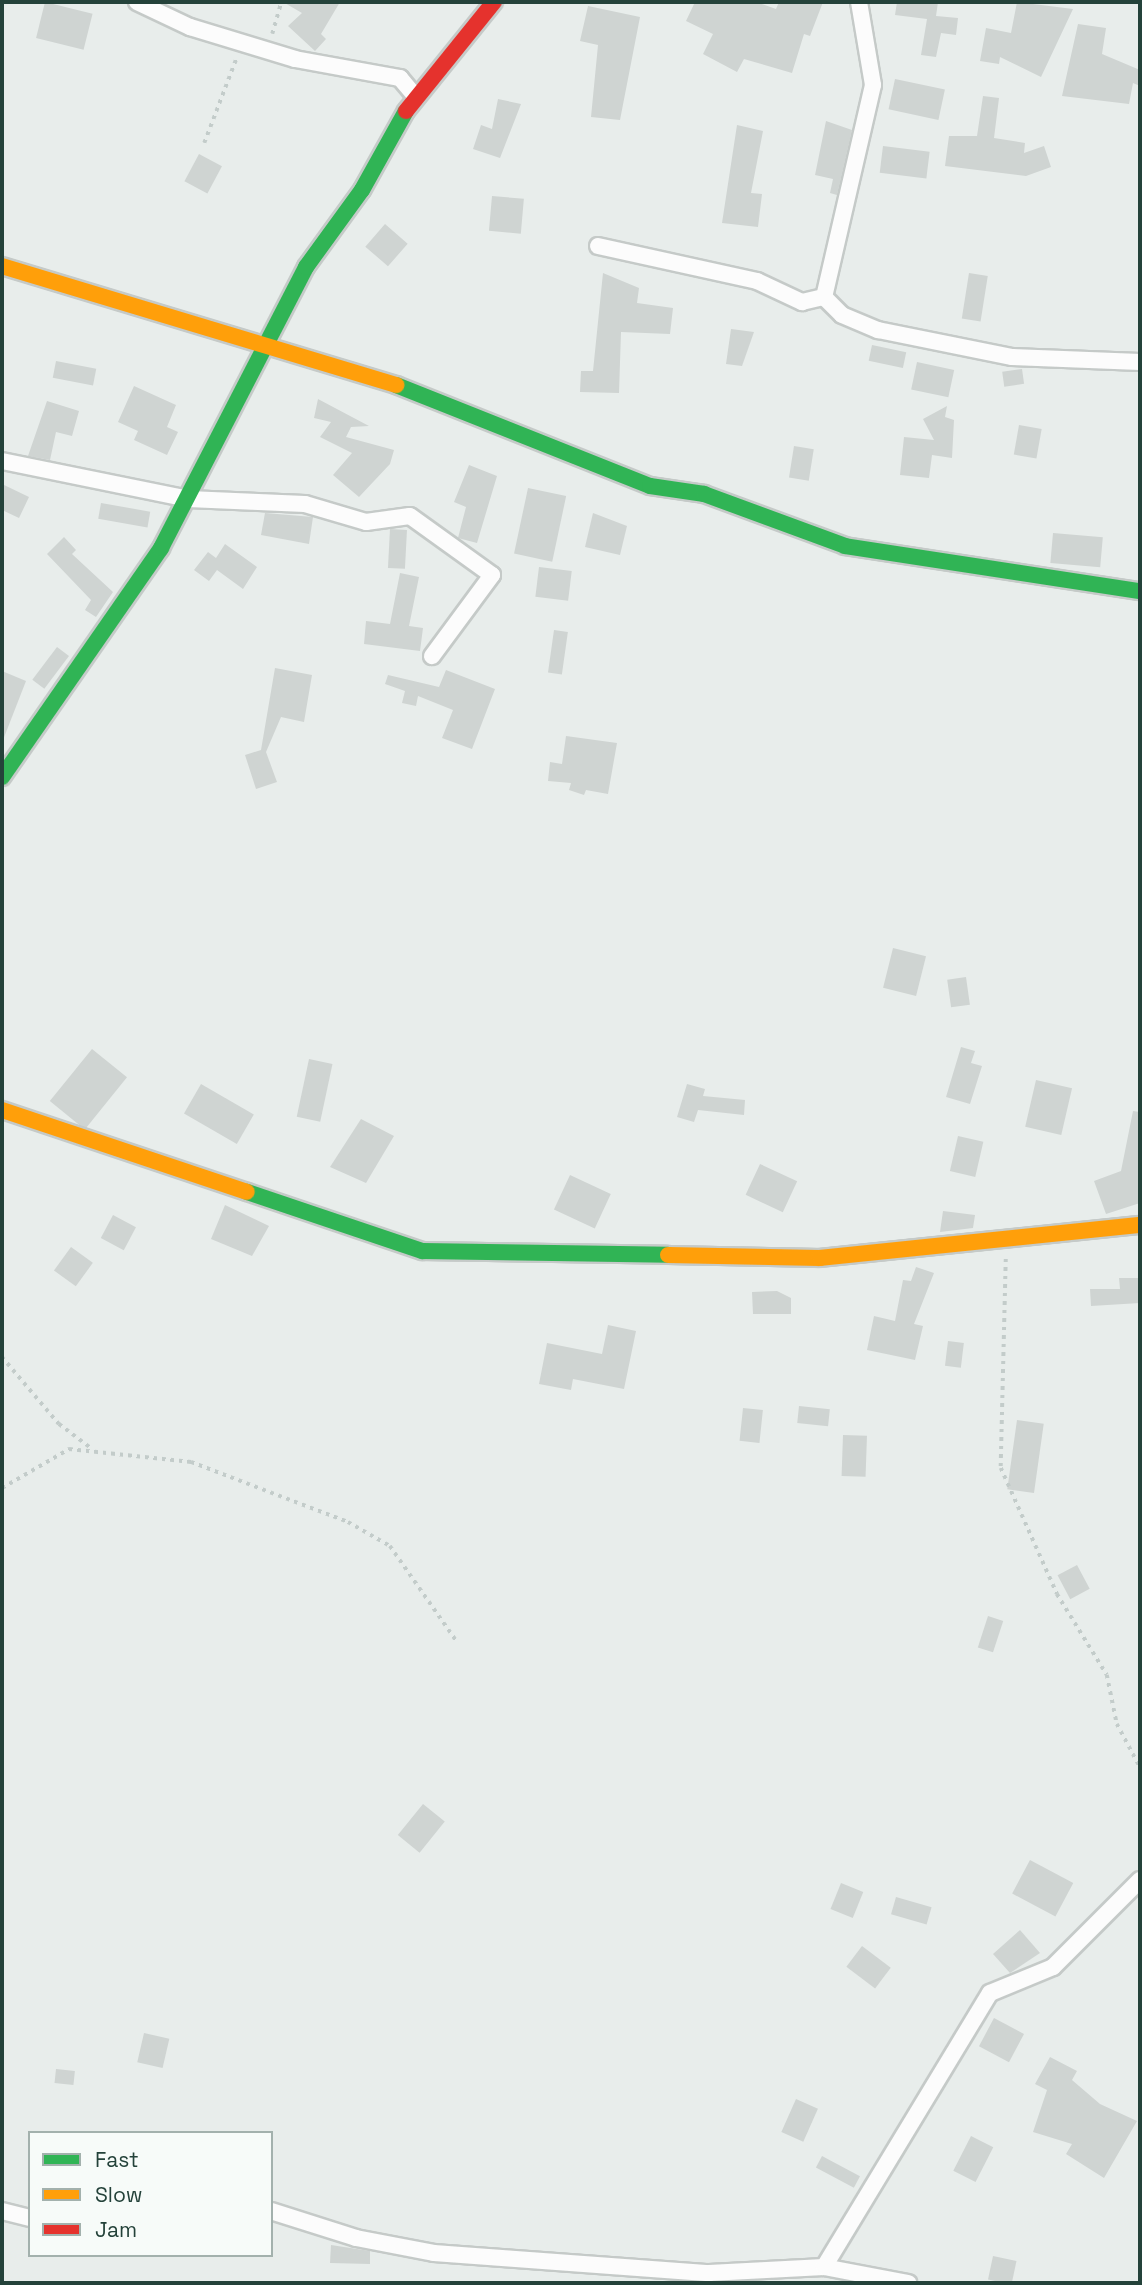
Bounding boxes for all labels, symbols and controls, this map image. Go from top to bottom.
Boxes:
legend [28,2131,273,2257]
text: Fast [95,2146,139,2173]
text: Slow [95,2181,143,2208]
text: Jam [95,2216,137,2243]

